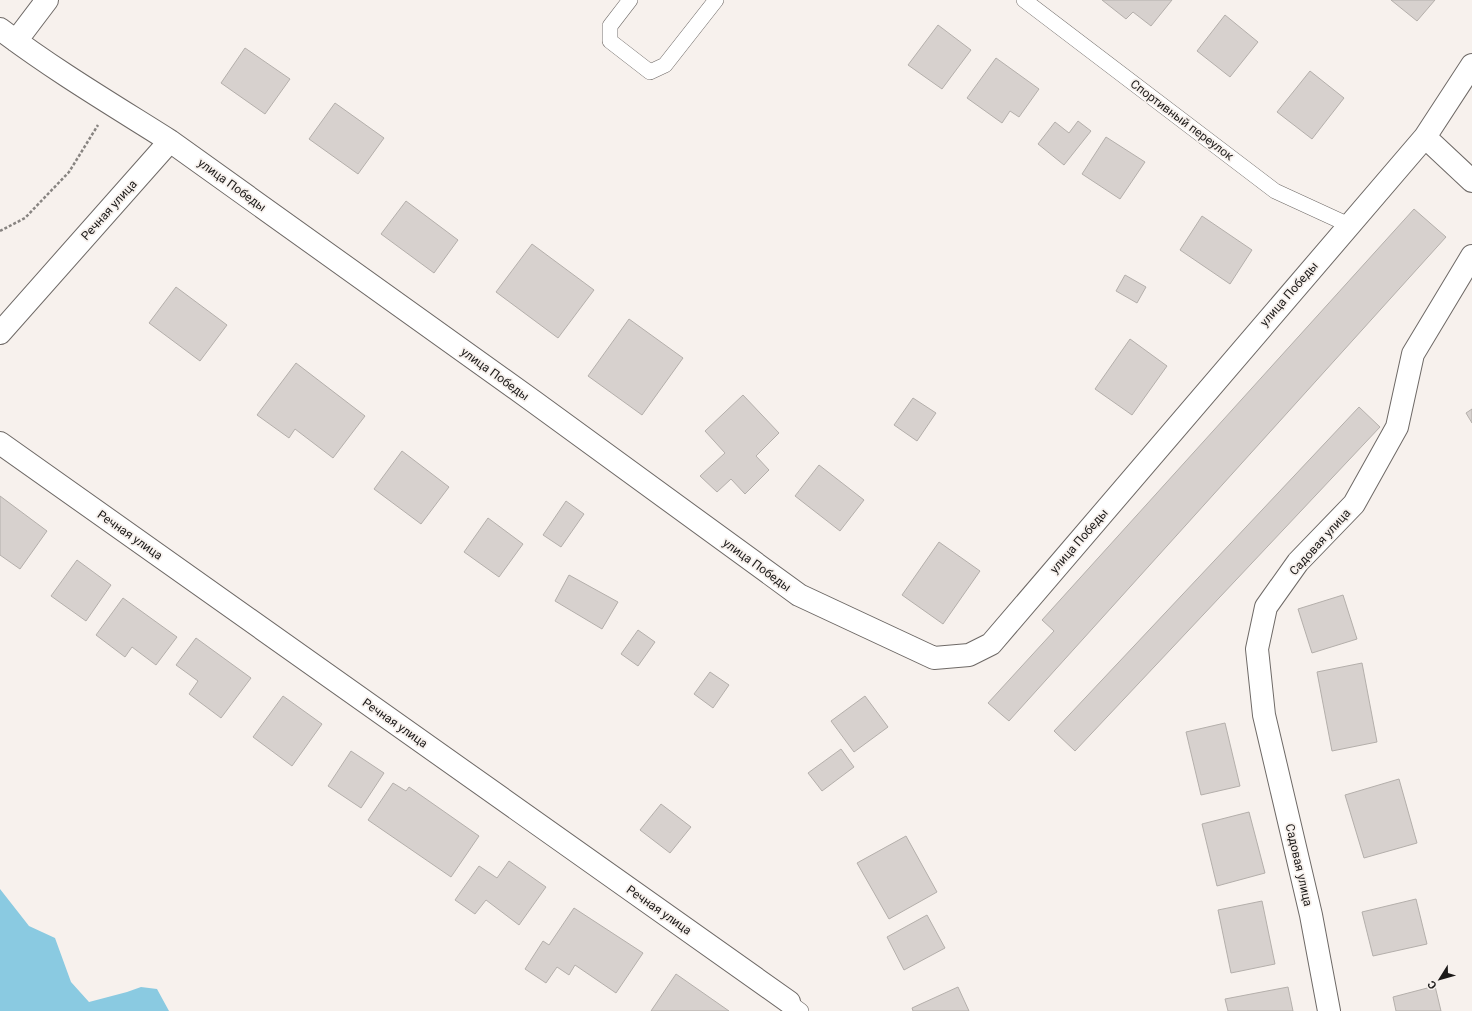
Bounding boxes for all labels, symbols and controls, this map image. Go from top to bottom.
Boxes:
street label: Спортивный переулок [1128,77,1237,164]
street label: улица Победы [195,156,269,214]
street label: Речная улица [78,177,140,243]
street label: улица Победы [1257,259,1321,329]
street label: улица Победы [458,345,532,403]
street label: улица Победы [1047,506,1111,576]
street label: Садовая улица [1287,506,1353,578]
street label: Речная улица [95,507,165,563]
street label: улица Победы [720,536,794,594]
street label: Речная улица [360,695,430,751]
street label: Садовая улица [1283,822,1315,908]
street label: Речная улица [624,882,694,938]
north arrow [1420,959,1460,999]
text: С [1425,978,1440,992]

